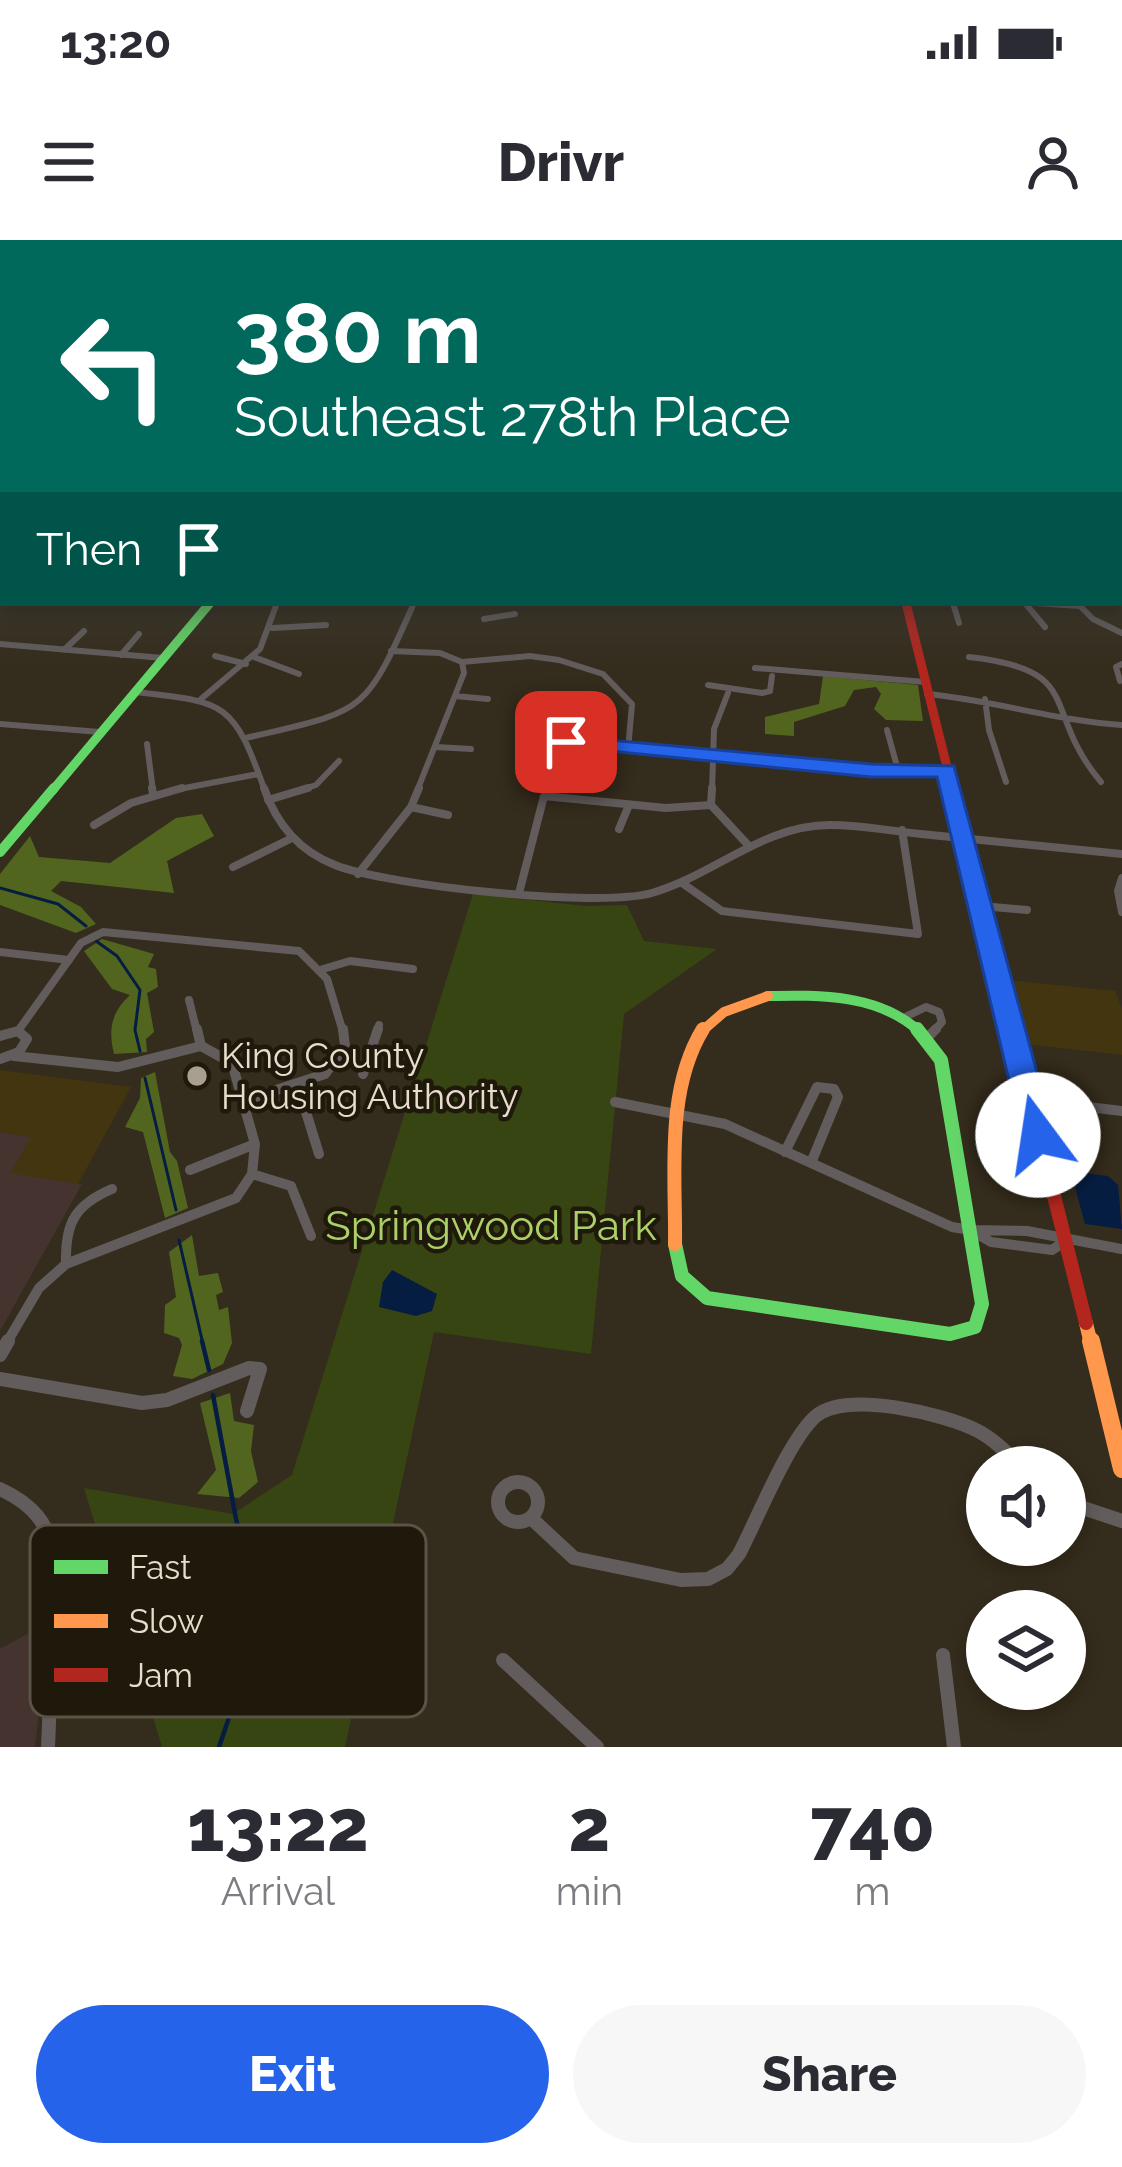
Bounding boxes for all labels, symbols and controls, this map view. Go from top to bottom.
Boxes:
text: 13:20 [60,16,171,69]
icon: menu [36,129,102,195]
icon: person [1020,129,1086,195]
text: Drivr [498,130,624,194]
text: 380 m [234,284,482,383]
icon: left [36,288,192,444]
text: Southeast 278th Place [234,385,791,449]
icon: arrive [166,516,232,582]
text: Then [36,523,142,576]
pin [515,691,617,793]
icon: arrive [533,709,599,775]
place label: King County Housing Authority [221,1034,518,1117]
marker: King County Housing Authority [184,1063,210,1089]
position arrow [975,1072,1101,1198]
park label: Springwood Park [325,1201,657,1250]
map controls [966,1446,1086,1710]
button: sound [966,1446,1086,1566]
legend [30,1525,426,1717]
text: Fast [129,1548,191,1587]
button: layers [966,1590,1086,1710]
text: Slow [129,1602,204,1641]
text: Jam [129,1656,193,1695]
text: 13:22 [187,1783,369,1868]
text: 2 [568,1783,610,1868]
text: 740 [810,1783,935,1868]
text: Arrival [221,1868,335,1914]
text: min [556,1868,623,1914]
text: m [855,1868,890,1914]
button: Exit [36,2005,549,2143]
button: Share [573,2005,1086,2143]

